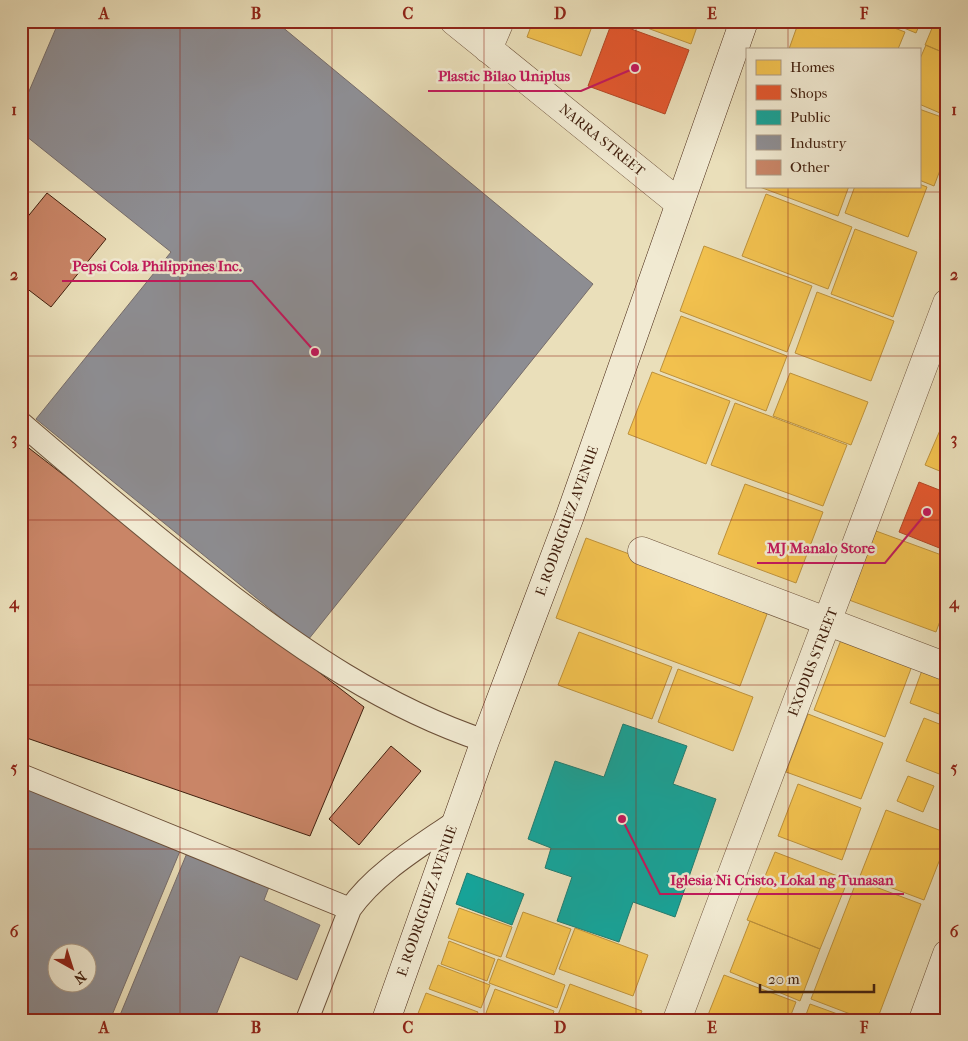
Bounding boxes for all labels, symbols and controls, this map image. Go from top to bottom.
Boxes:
text: A [98,4,110,23]
text: B [251,4,261,23]
text: C [403,4,414,23]
text: D [554,4,566,23]
text: E [707,4,717,23]
text: F [859,4,869,23]
legend [746,48,920,188]
text: Homes [790,58,835,76]
callout: Plastic Bilao Uniplus [428,61,581,91]
text: Plastic Bilao Uniplus [438,67,571,85]
text: Shops [790,84,828,102]
text: 1 [11,100,17,119]
street label: NARRA STREET [556,100,649,180]
text: 1 [951,100,957,119]
text: Public [790,108,831,126]
text: Industry [790,134,847,152]
text: Other [790,158,830,176]
callout: Pepsi Cola Philippines Inc. [62,251,252,281]
text: Pepsi Cola Philippines Inc. [72,257,242,275]
text: 2 [10,265,18,284]
text: 2 [950,265,958,284]
text: 3 [11,429,17,449]
text: 3 [951,429,957,449]
street label: E. RODRIGUEZ AVENUE [532,443,602,598]
callout: MJ Manalo Store [757,533,885,563]
text: MJ Manalo Store [766,539,876,557]
text: 4 [8,593,20,613]
text: 4 [948,593,960,613]
street label: EXODUS STREET [784,605,842,719]
text: 5 [11,758,18,777]
text: 5 [951,758,958,777]
street label: E. RODRIGUEZ AVENUE [393,823,461,979]
callout: Iglesia Ni Cristo, Lokal ng Tunasan [660,864,904,894]
text: Iglesia Ni Cristo, Lokal ng Tunasan [670,871,894,889]
text: 6 [10,922,19,941]
text: 6 [950,922,959,941]
north arrow [48,944,98,994]
scale bar [760,961,874,993]
text: N [70,968,89,988]
text: 20 m [768,970,800,988]
text: A [98,1018,110,1037]
text: B [251,1018,261,1037]
text: C [403,1018,414,1037]
text: D [554,1018,566,1037]
text: E [707,1018,717,1037]
text: F [859,1018,869,1037]

